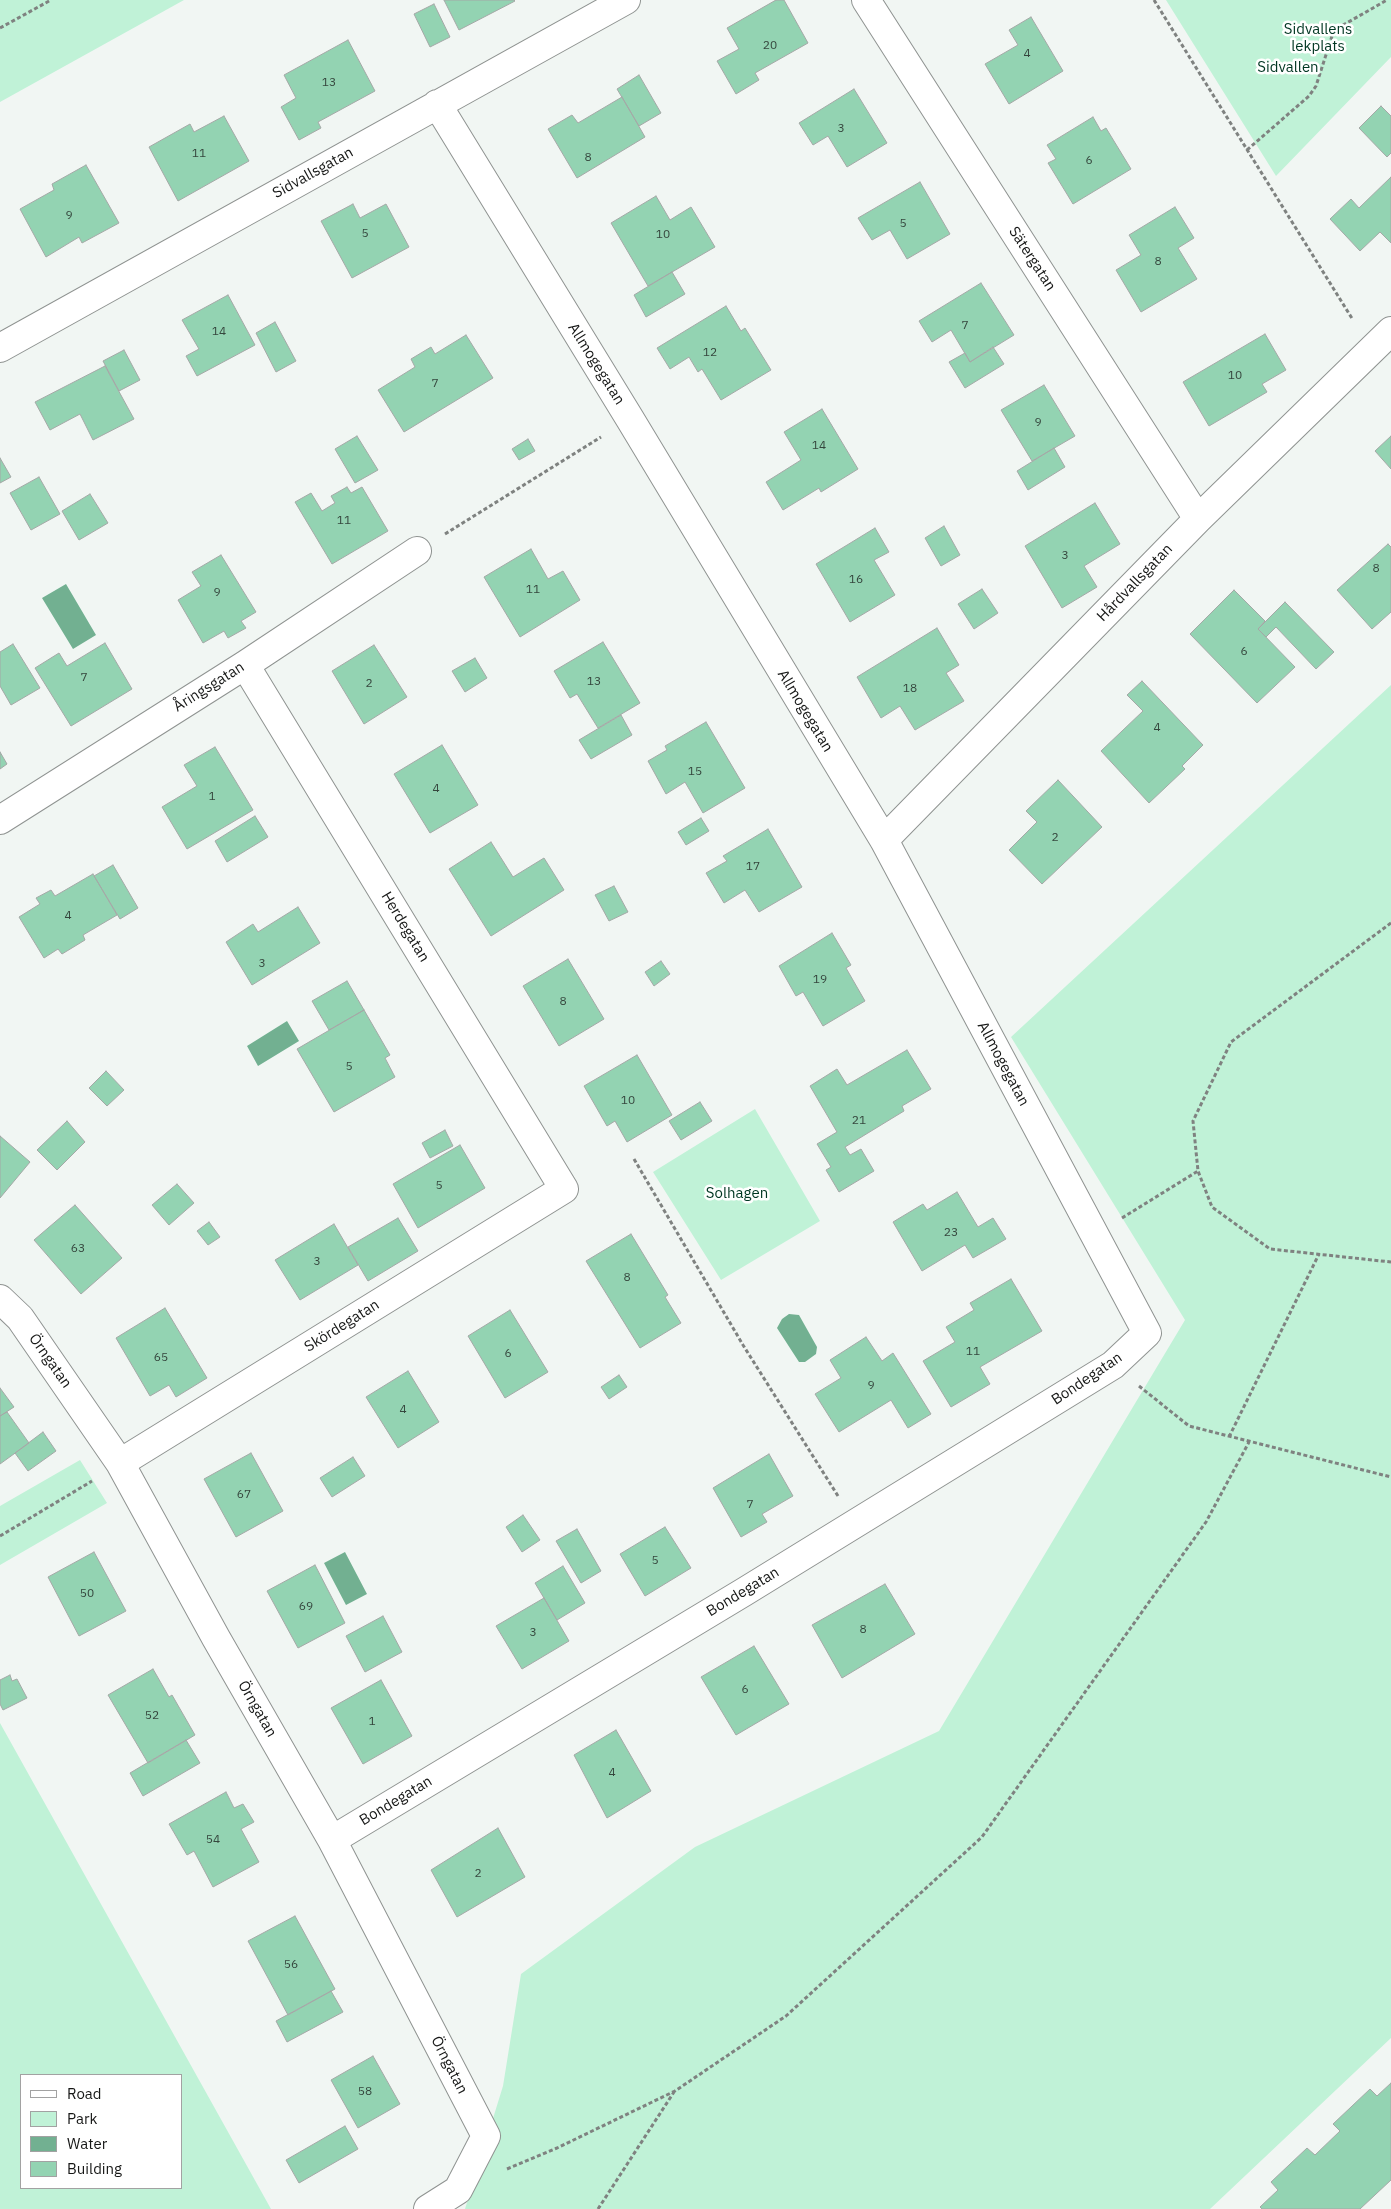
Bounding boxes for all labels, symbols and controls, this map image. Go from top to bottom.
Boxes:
park label: Sidvallens lekplats [1284,21,1352,56]
house number: 20 [763,39,777,53]
house number: 4 [1023,47,1031,61]
park label: Sidvallen [1257,59,1319,77]
house number: 13 [322,76,336,90]
house number: 3 [837,122,845,136]
street label: Sidvallsgatan [270,143,356,203]
house number: 11 [192,147,206,161]
house number: 8 [584,151,592,165]
house number: 6 [1085,154,1093,168]
house number: 9 [65,209,73,223]
house number: 5 [899,217,907,231]
street label: Sätergatan [1005,223,1059,295]
house number: 5 [361,227,369,241]
house number: 10 [656,228,670,242]
house number: 8 [1154,255,1162,269]
house number: 7 [961,319,969,333]
street label: Allmogegatan [564,320,628,408]
house number: 14 [212,325,226,339]
house number: 12 [703,346,717,360]
house number: 10 [1228,369,1242,383]
house number: 7 [431,377,439,391]
house number: 9 [1034,416,1042,430]
house number: 14 [812,439,826,453]
house number: 11 [337,514,351,528]
street label: Hårdvallsgatan [1093,540,1177,626]
house number: 3 [1061,549,1069,563]
house number: 8 [1372,562,1380,576]
house number: 16 [849,573,863,587]
house number: 11 [526,583,540,597]
house number: 9 [213,586,221,600]
house number: 6 [1240,645,1248,659]
street label: Åringsgatan [170,658,248,716]
street label: Allmogegatan [773,667,837,755]
house number: 7 [80,671,88,685]
house number: 13 [587,675,601,689]
house number: 2 [365,677,373,691]
house number: 18 [903,682,917,696]
house number: 4 [1153,721,1161,735]
house number: 15 [688,765,702,779]
house number: 4 [432,782,440,796]
house number: 1 [208,790,216,804]
house number: 2 [1051,831,1059,845]
house number: 17 [746,860,760,874]
street label: Herdegatan [377,889,433,965]
house number: 4 [64,909,72,923]
house number: 3 [258,957,266,971]
house number: 19 [813,973,827,987]
house number: 8 [559,995,567,1009]
street label: Allmogegatan [973,1019,1033,1109]
house number: 5 [345,1060,353,1074]
house number: 10 [621,1094,635,1108]
house number: 21 [852,1114,866,1128]
house number: 5 [435,1179,443,1193]
park label: Solhagen [706,1185,768,1203]
house number: 23 [944,1226,958,1240]
house number: 63 [71,1242,85,1256]
house number: 3 [313,1255,321,1269]
house number: 8 [623,1271,631,1285]
street label: Skördegatan [301,1296,383,1356]
street label: Örngatan [25,1330,75,1392]
house number: 11 [966,1345,980,1359]
house number: 6 [504,1347,512,1361]
street label: Bondegatan [1048,1349,1126,1409]
house number: 65 [154,1351,168,1365]
house number: 9 [867,1379,875,1393]
house number: 4 [399,1403,407,1417]
house number: 67 [237,1488,251,1502]
house number: 7 [746,1498,754,1512]
house number: 5 [651,1554,659,1568]
street label: Bondegatan [704,1563,782,1621]
house number: 50 [80,1587,94,1601]
house number: 69 [299,1600,313,1614]
house number: 8 [859,1623,867,1637]
house number: 3 [529,1626,537,1640]
street label: Örngatan [234,1678,280,1740]
house number: 6 [741,1683,749,1697]
house number: 52 [145,1709,159,1723]
house number: 1 [368,1715,376,1729]
house number: 4 [608,1766,616,1780]
street label: Bondegatan [357,1772,435,1830]
house number: 54 [206,1833,220,1847]
house number: 2 [474,1867,482,1881]
house number: 56 [284,1958,298,1972]
street label: Örngatan [427,2033,471,2097]
legend [20,2074,182,2189]
text: Road [67,2084,102,2103]
house number: 58 [358,2085,372,2099]
text: Park [67,2109,97,2128]
text: Water [67,2134,107,2153]
text: Building [67,2159,122,2178]

